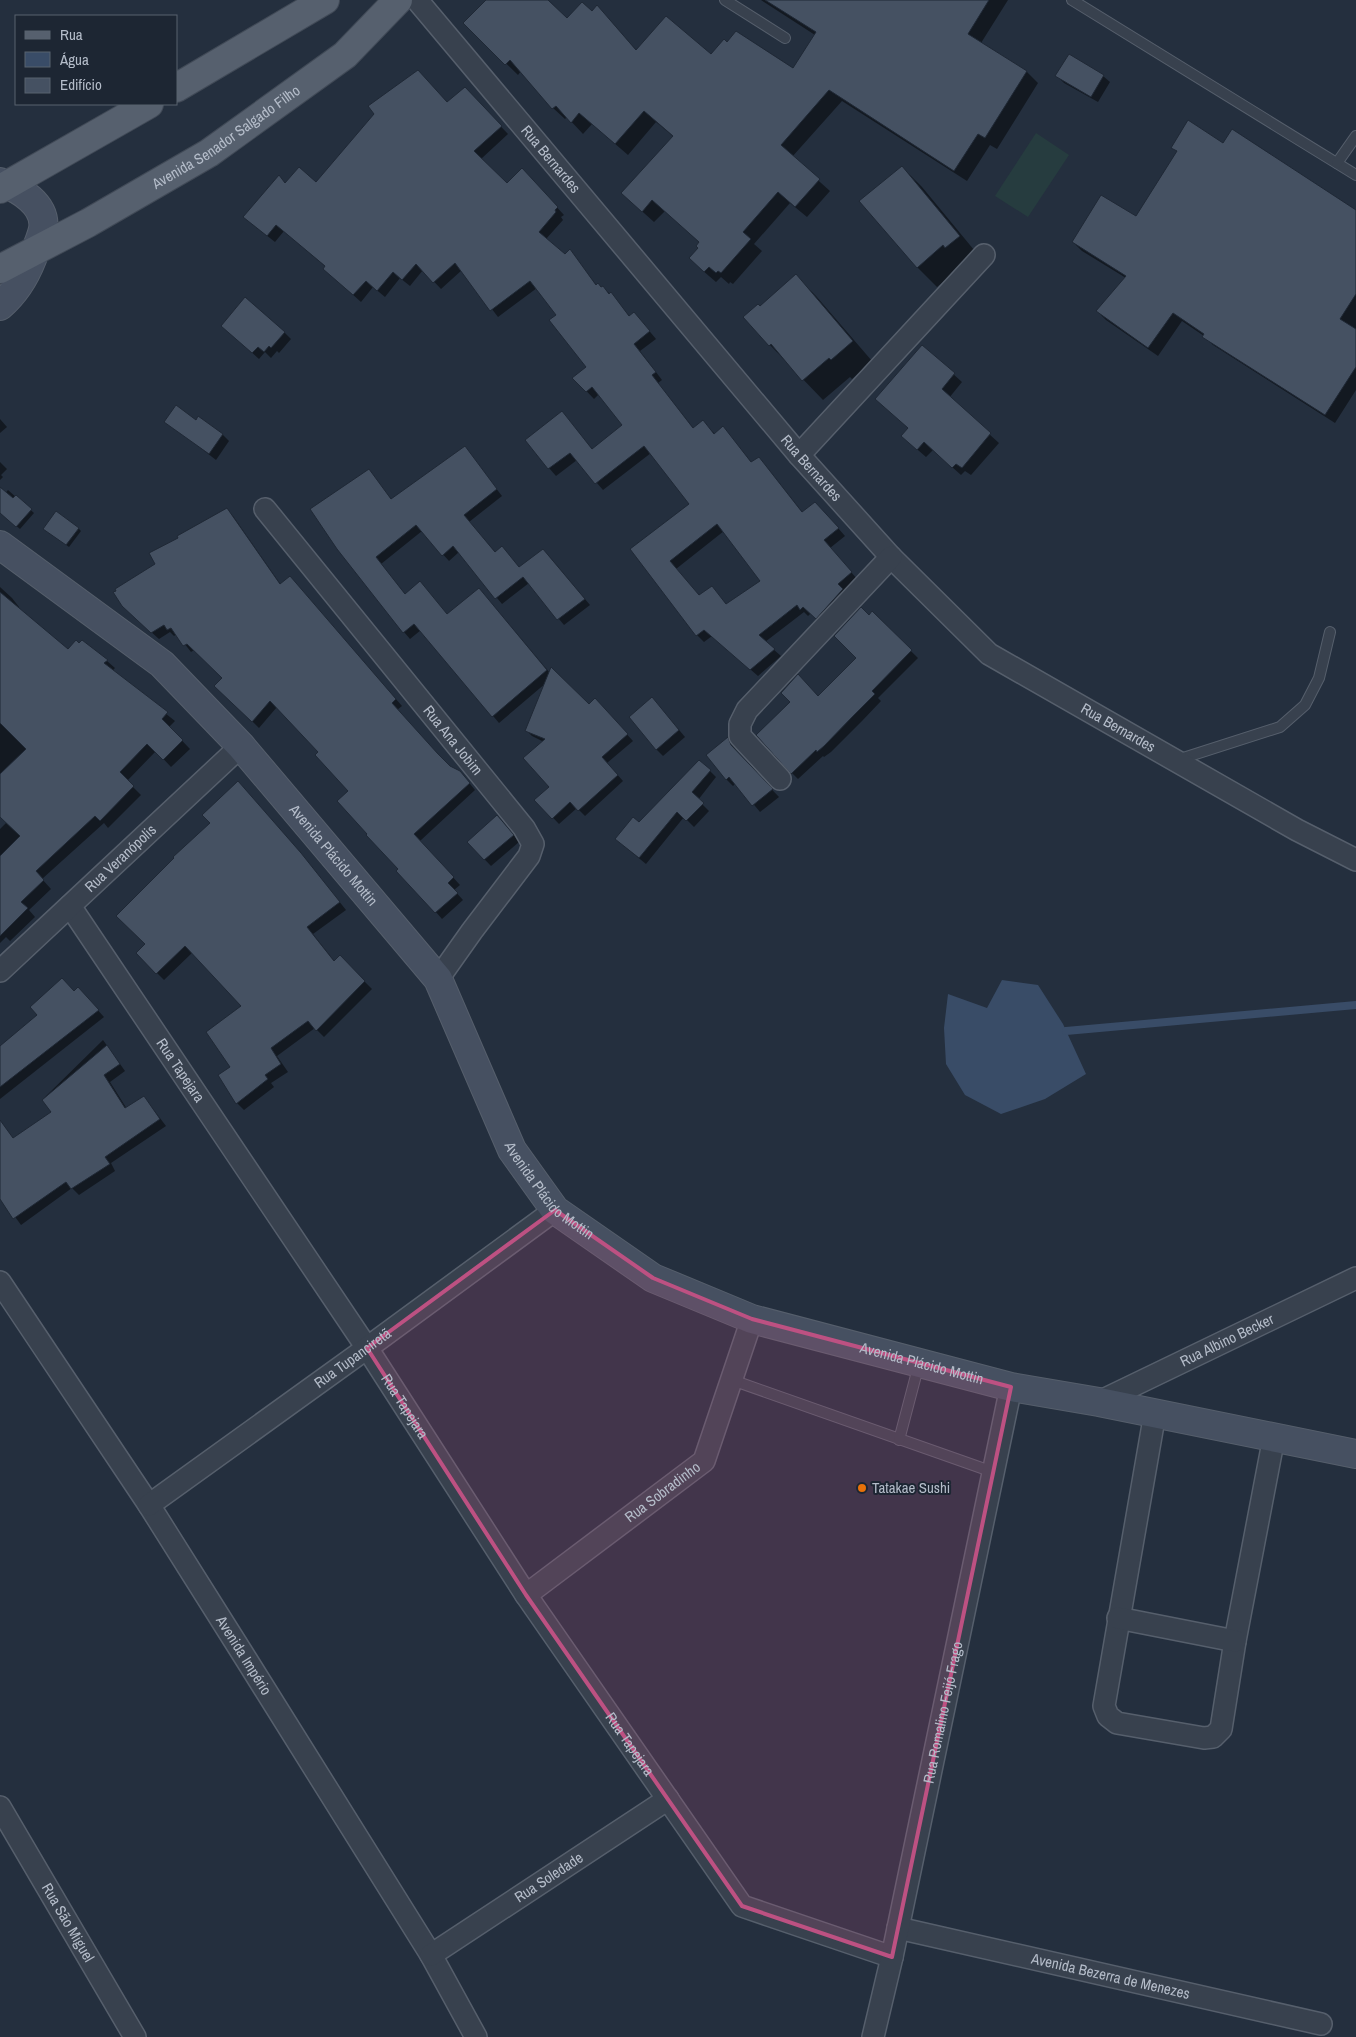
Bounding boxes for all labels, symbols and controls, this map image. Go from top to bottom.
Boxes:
legend [15,15,178,105]
text: Rua [60,24,83,45]
text: Água [59,49,89,70]
text: Edifício [60,74,102,95]
street label: Avenida Senador Salgado Filho [147,80,304,194]
street label: Rua Bernardes [516,121,586,197]
street label: Rua Bernardes [776,430,847,506]
street label: Rua Bernardes [1077,698,1159,757]
street label: Rua Ana Jobim [419,701,488,779]
street label: Avenida Plácido Mottin [284,799,383,910]
street label: Rua Veranópolis [80,819,161,897]
street label: Rua Tapejara [152,1034,210,1106]
street label: Avenida Plácido Mottin [499,1138,599,1244]
street label: Rua Albino Becker [1176,1308,1277,1371]
street label: Rua Tupanciretã [310,1323,395,1393]
street label: Avenida Plácido Mottin [857,1337,986,1389]
street label: Rua Tapejara [376,1370,434,1443]
street label: Rua Sobradinho [620,1456,705,1527]
place label: Tatakae Sushi [872,1477,950,1498]
marker: Tatakae Sushi [856,1482,868,1494]
street label: Avenida Império [211,1611,277,1699]
street label: Rua Romalino Feijó Frago [918,1639,968,1785]
street label: Rua Tapejara [601,1708,660,1780]
street label: Rua Soledade [510,1847,587,1907]
street label: Rua São Miguel [37,1879,100,1966]
street label: Avenida Bezerra de Menezes [1028,1947,1192,2004]

